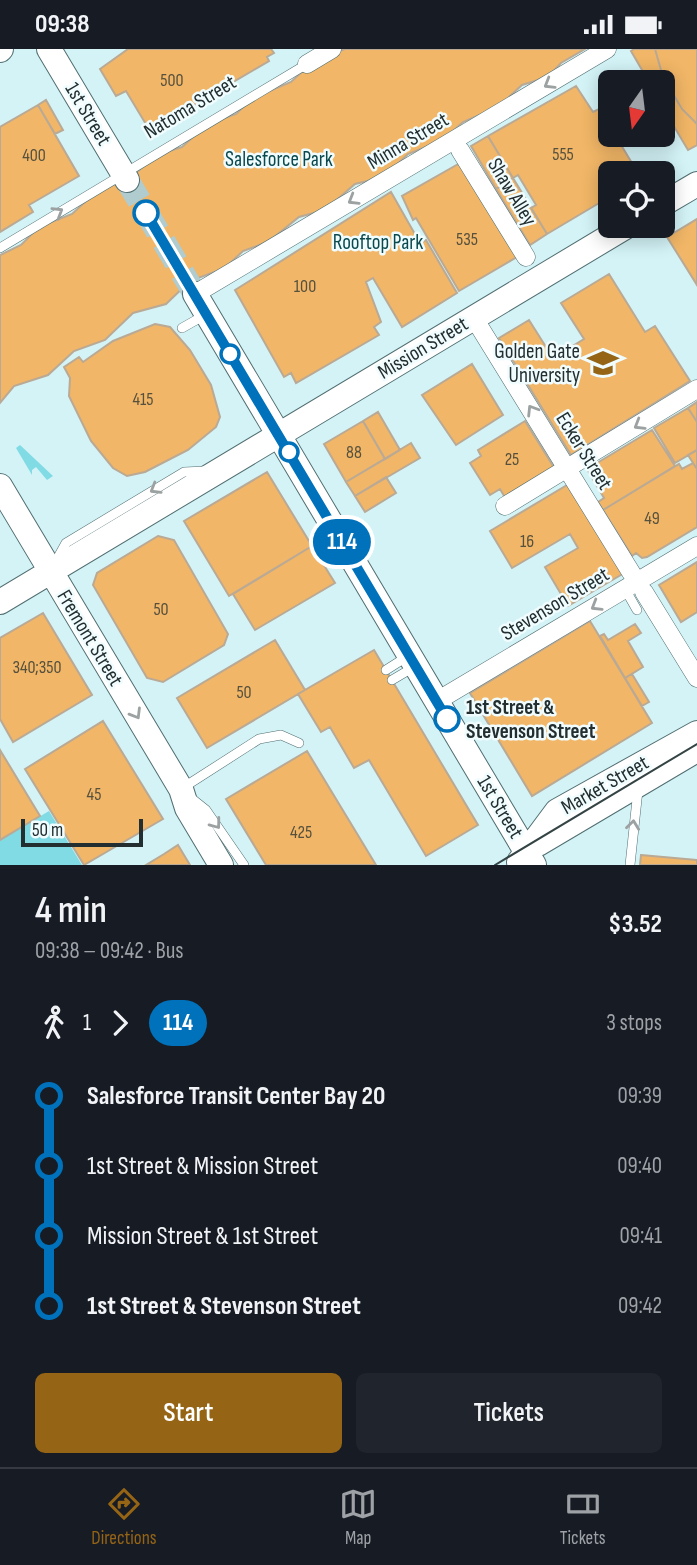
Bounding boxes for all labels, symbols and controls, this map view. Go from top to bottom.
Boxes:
text: 09:38 [35,9,89,40]
street label: Natoma Street [139,70,241,144]
house number: 500 [160,70,184,91]
north arrow [598,70,676,147]
map controls [598,70,675,238]
one-way arrow [543,76,556,89]
street label: 1st Street [60,78,116,150]
street label: Minna Street [363,107,453,175]
house number: 555 [552,144,574,165]
house number: 400 [22,145,46,166]
park label: Salesforce Park [225,147,333,172]
street label: Shaw Alley [482,154,542,230]
button: locate [598,161,675,238]
one-way arrow [348,192,361,205]
unlabelled marker [133,200,159,226]
one-way arrow [51,208,64,221]
house number: 535 [456,229,478,250]
park label: Rooftop Park [333,230,423,255]
house number: 100 [294,276,316,297]
street label: Mission Street [373,311,473,385]
place label: Golden Gate University [494,339,580,388]
unlabelled marker [220,344,240,364]
school or university icon: Golden Gate University [586,346,620,380]
house number: 415 [132,389,154,410]
one-way arrow [527,405,540,418]
street label: Ecker Street [550,408,618,494]
one-way arrow [633,416,646,429]
unlabelled marker [279,442,299,462]
house number: 88 [346,442,362,463]
house number: 25 [505,449,519,470]
one-way arrow [149,481,162,494]
house number: 49 [644,508,660,529]
line badge: 114 [302,519,382,565]
text: 114 [327,527,357,556]
house number: 16 [520,531,534,552]
street label: Stevenson Street [496,562,614,646]
street label: Fremont Street [52,586,128,690]
one-way arrow [591,598,604,611]
house number: 50 [153,599,169,620]
house number: 340;350 [12,657,62,678]
house number: 50 [236,682,252,703]
place label: 1st Street & Stevenson Street [466,695,595,744]
marker: 1st Street & Stevenson Street [434,706,460,732]
one-way arrow [127,707,140,720]
street label: Market Street [557,750,653,820]
street label: 1st Street [472,771,528,843]
house number: 45 [87,784,101,805]
scale bar [21,816,144,848]
one-way arrow [208,816,220,829]
text: 50 m [32,819,63,842]
one-way arrow [626,819,641,831]
house number: 425 [290,822,312,843]
text: 4 min [35,888,107,933]
text: $3.52 [608,909,662,940]
text: 09:38 – 09:42 · Bus [35,937,184,965]
icon: walk [35,1004,73,1042]
icon: forward [101,1004,139,1042]
text: 114 [163,1008,193,1037]
text: 1 [83,1009,91,1037]
text: 3 stops [606,1009,662,1037]
text: Salesforce Transit Center Bay 20 [87,1081,385,1112]
text: 09:39 [617,1082,662,1110]
text: 1st Street & Mission Street [87,1151,318,1182]
text: 09:40 [617,1152,662,1180]
text: Mission Street & 1st Street [87,1221,318,1252]
text: 09:41 [619,1222,662,1250]
text: 1st Street & Stevenson Street [87,1291,361,1322]
text: 09:42 [618,1292,662,1320]
button: Start [35,1373,342,1453]
button: Tickets [356,1373,662,1453]
tab: Directions [91,1485,157,1550]
tab: Map [339,1485,377,1550]
tab: Tickets [560,1485,606,1550]

